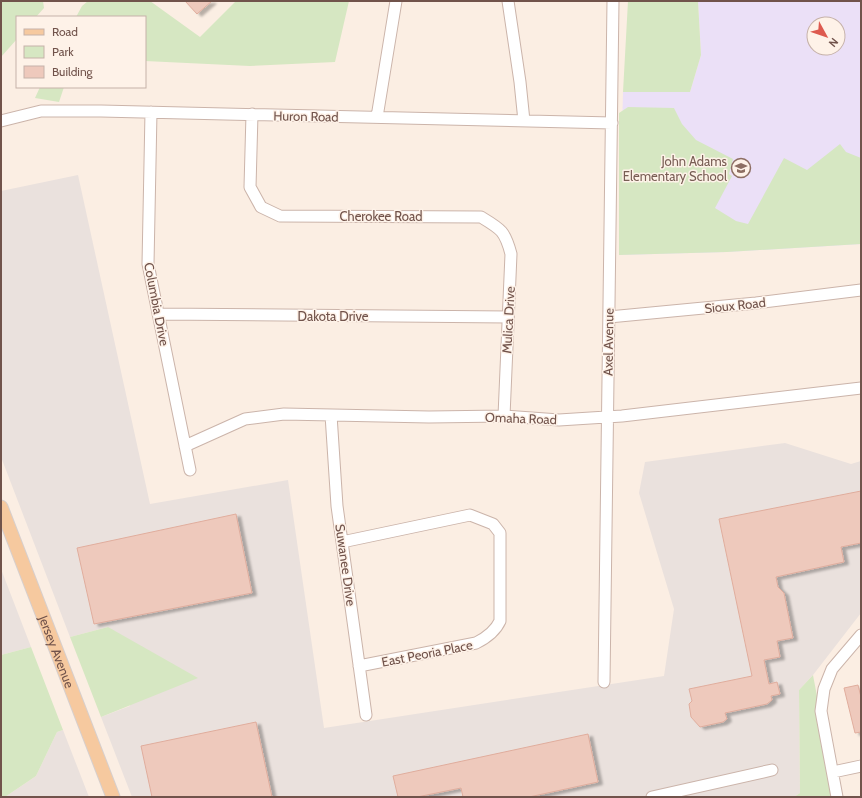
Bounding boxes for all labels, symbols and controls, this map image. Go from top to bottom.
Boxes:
legend [16,16,146,88]
north arrow [806,16,846,56]
text: Road [52,24,78,39]
text: N [826,35,842,50]
text: Park [52,44,74,59]
text: Building [52,64,94,79]
street label: Huron Road [273,107,339,125]
place label: John Adams Elementary School [623,153,728,184]
school or university icon: John Adams Elementary School [730,157,752,179]
street label: Cherokee Road [340,208,422,224]
street label: Columbia Drive [141,261,173,347]
street label: Mulica Drive [498,286,518,354]
street label: Sioux Road [704,294,766,316]
street label: Dakota Drive [298,308,369,324]
street label: Axel Avenue [599,308,617,376]
street label: Omaha Road [485,409,557,427]
street label: Suwanee Drive [332,523,360,607]
street label: Jersey Avenue [35,612,78,691]
street label: East Peoria Place [380,636,474,670]

